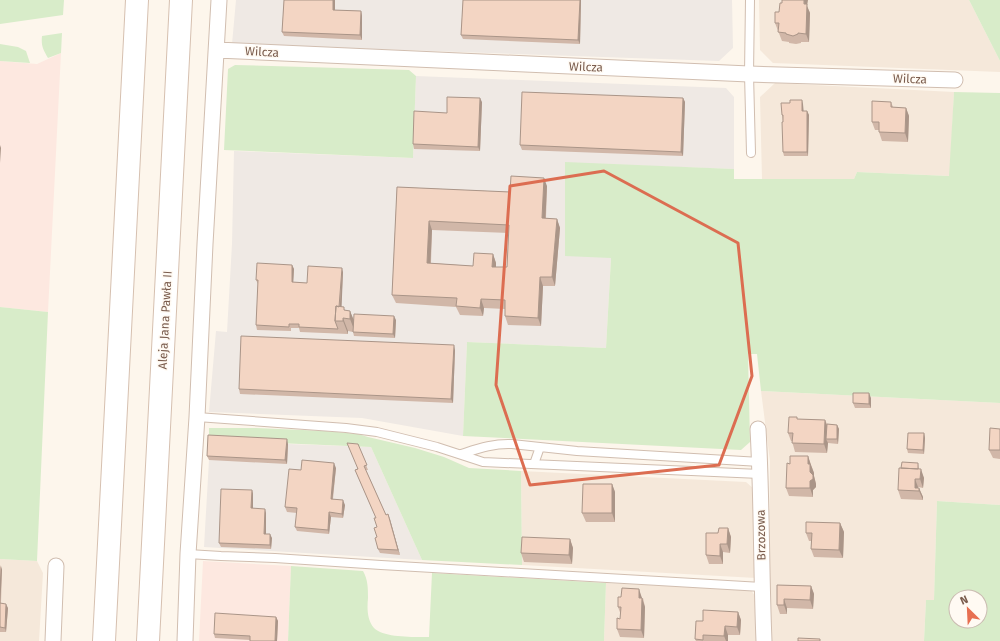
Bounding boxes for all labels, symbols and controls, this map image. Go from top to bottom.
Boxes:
street label: Wilcza [245,44,279,60]
street label: Wilcza [569,59,603,75]
street label: Wilcza [893,71,927,87]
street label: Aleja Jana Pawła II [155,270,175,370]
street label: Brzozowa [754,509,768,561]
north arrow [948,589,988,629]
text: N [958,593,970,608]

